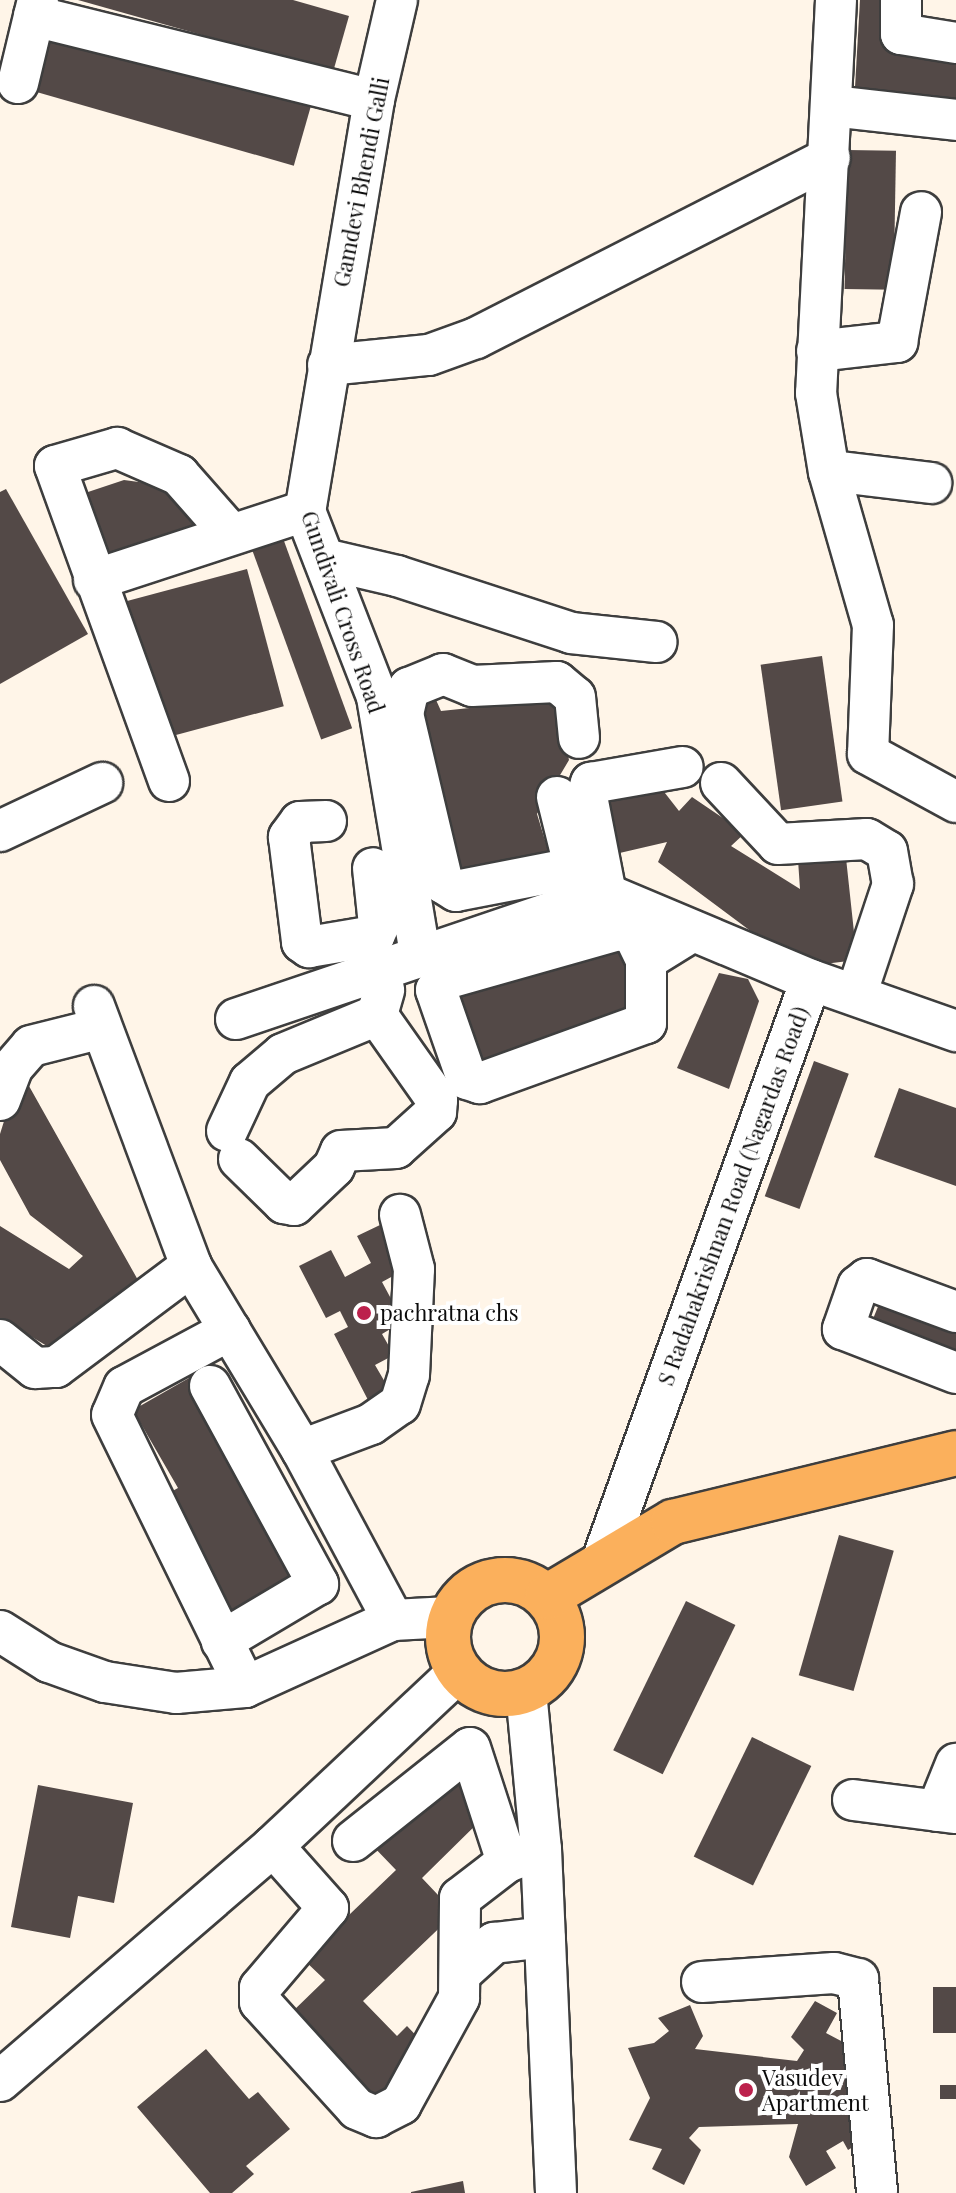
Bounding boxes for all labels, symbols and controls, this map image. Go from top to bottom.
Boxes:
street label: Gamdevi Bhendi Galli [328,75,394,289]
street label: Gundivali Cross Road [296,507,390,717]
street label: S Radahakrishnan Road (Nagardas Road) [652,1003,814,1389]
place label: pachratna chs [380,1300,519,1326]
marker: pachratna chs [355,1304,373,1322]
place label: Vasudev Apartment [762,2064,869,2116]
marker: Vasudev Apartment [737,2081,755,2099]

